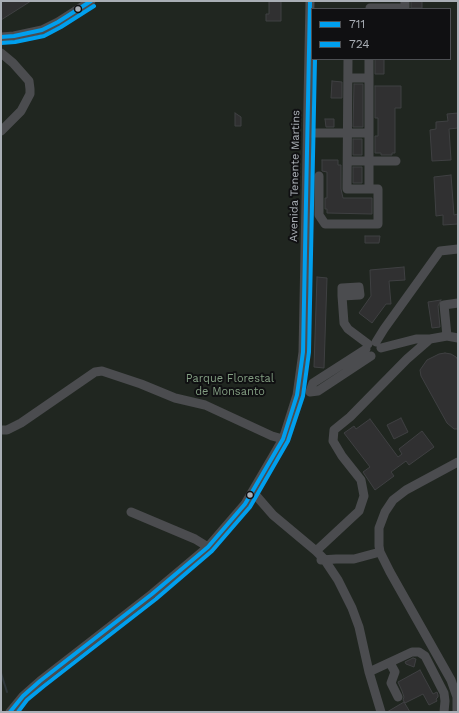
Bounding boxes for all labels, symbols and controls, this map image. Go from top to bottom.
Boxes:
unlabelled marker [73,4,83,14]
legend [311,8,451,60]
text: 711 [349,17,365,31]
text: 724 [349,37,370,51]
street label: Avenida Tenente Martins [287,110,303,242]
park label: Parque Florestal de Monsanto [186,372,274,398]
unlabelled marker [245,490,255,500]

